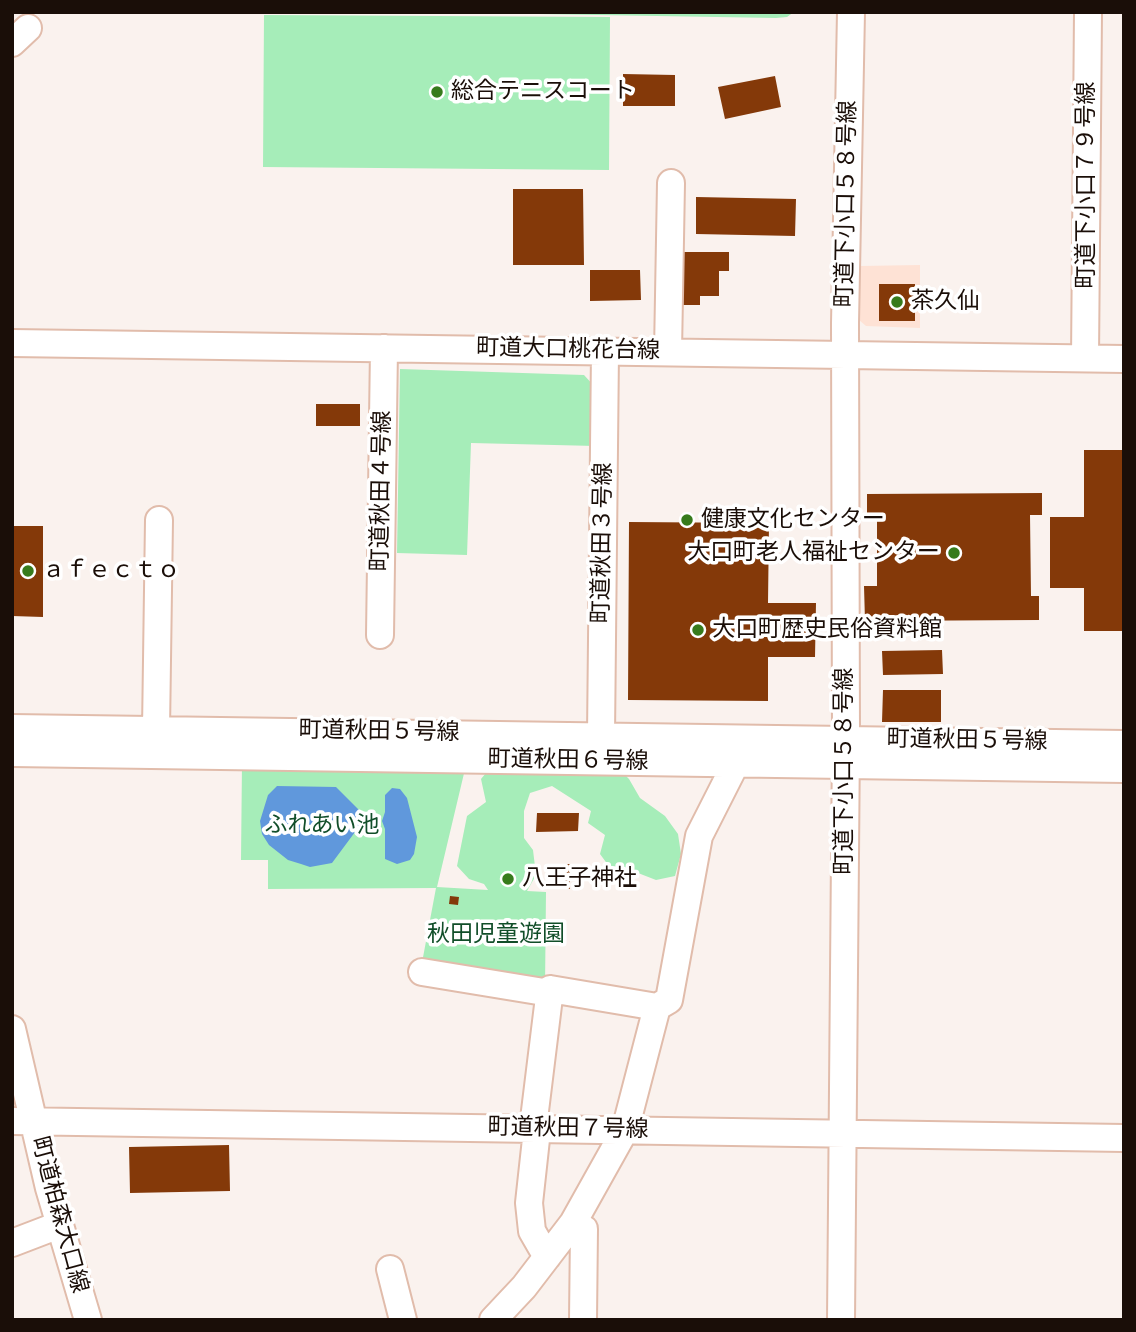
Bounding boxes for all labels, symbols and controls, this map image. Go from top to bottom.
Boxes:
place label: 総合テニスコート [451,78,635,106]
street label: 町道下小口７９号線 [1073,82,1101,288]
marker: 総合テニスコート [429,84,445,100]
street label: 町道下小口５８号線 [831,100,863,308]
place label: 茶久仙 [911,288,980,316]
marker: 茶久仙 [889,294,905,310]
street label: 町道大口桃花台線 [476,335,660,365]
street label: 町道秋田４号線 [367,410,397,572]
street label: 町道秋田３号線 [588,462,618,624]
place label: 健康文化センター [701,506,885,534]
marker: 健康文化センター [679,512,695,528]
place label: 大口町老人福祉センター [687,539,940,567]
marker: 大口町老人福祉センター [946,545,962,561]
place label: ａｆｅｃｔｏ [42,557,180,585]
marker: ａｆｅｃｔｏ [20,563,36,579]
place label: 大口町歴史民俗資料館 [712,616,942,644]
marker: 大口町歴史民俗資料館 [690,622,706,638]
street label: 町道下小口５８号線 [831,668,859,874]
street label: 町道秋田５号線 [298,717,460,747]
street label: 町道秋田５号線 [886,726,1048,756]
street label: 町道秋田６号線 [487,746,649,776]
park label: ふれあい池 [265,812,379,840]
place label: 八王子神社 [522,865,637,893]
marker: 八王子神社 [500,871,516,887]
park label: 秋田児童遊園 [427,921,565,949]
street label: 町道秋田７号線 [487,1114,649,1144]
street label: 町道柏森大口線 [25,1134,93,1296]

